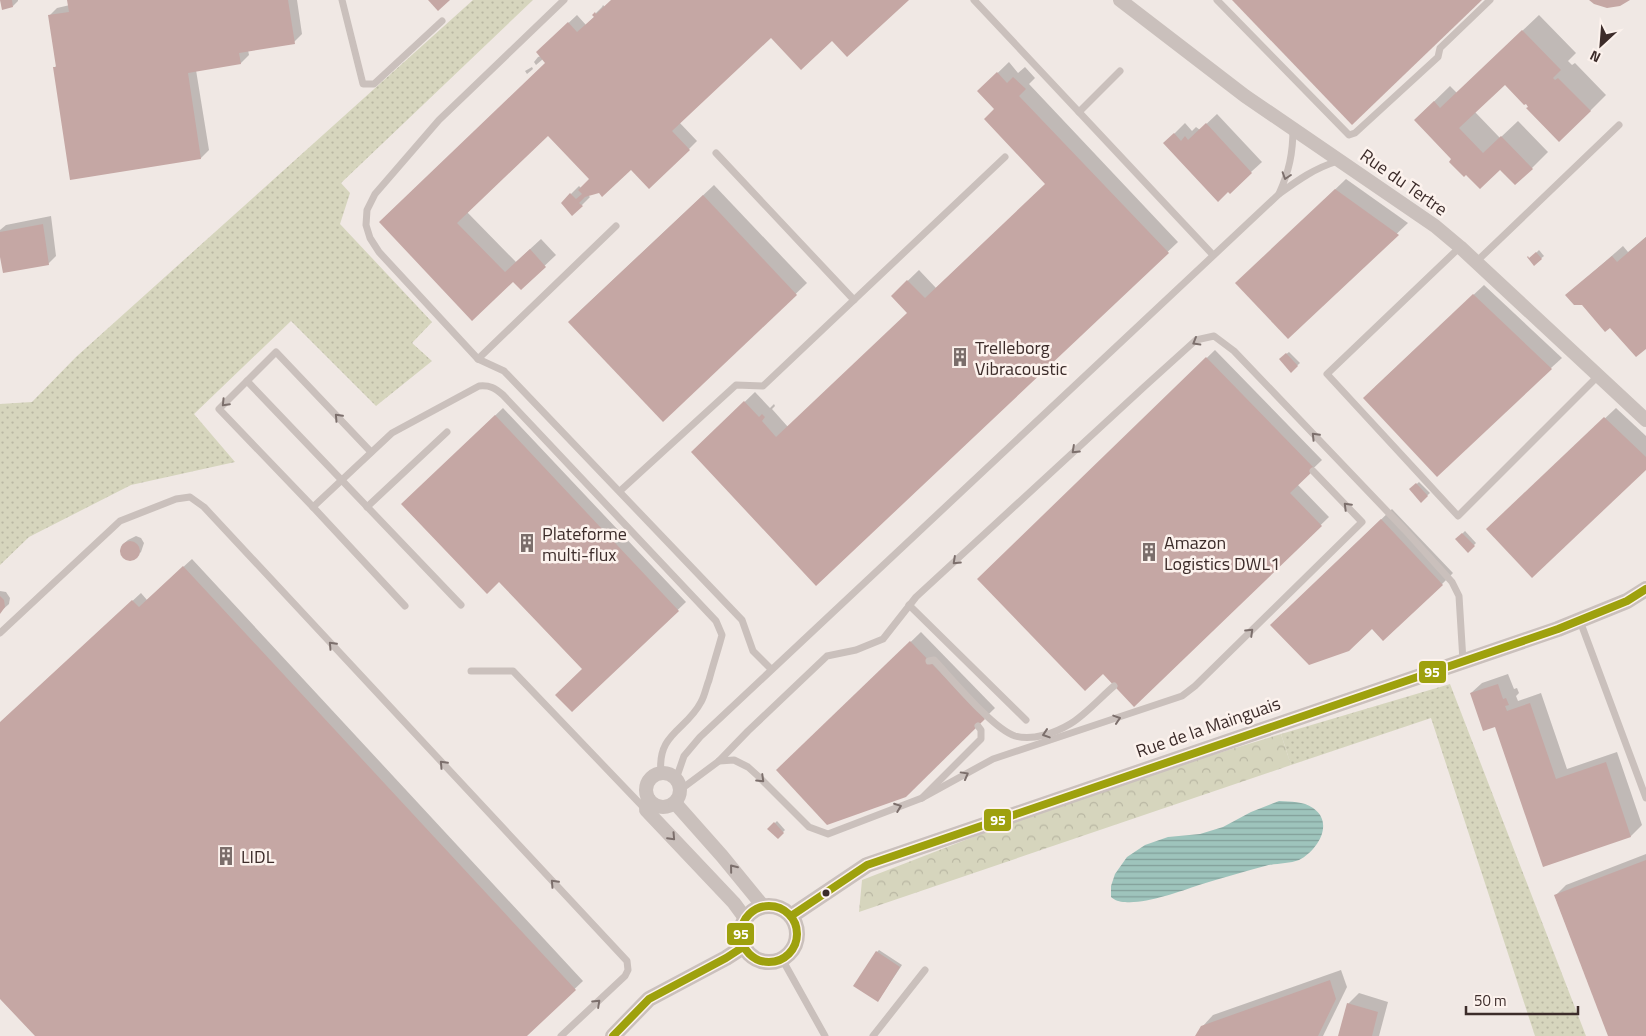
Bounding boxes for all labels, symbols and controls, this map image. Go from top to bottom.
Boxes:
north arrow [1576,20,1626,70]
text: N [1586,46,1604,69]
street label: Rue du Tertre [1355,142,1453,222]
one-way arrow [1282,171,1292,179]
place label: Trelleborg Vibracoustic [975,334,1068,382]
one-way arrow [1192,336,1201,346]
building icon: Trelleborg Vibracoustic [949,346,971,368]
one-way arrow [222,397,231,406]
one-way arrow [335,413,344,422]
one-way arrow [1312,433,1321,442]
one-way arrow [1072,444,1081,453]
one-way arrow [1343,502,1352,511]
place label: Plateforme multi-flux [542,520,627,568]
place label: Amazon Logistics DWL1 [1164,529,1280,577]
building icon: Plateforme multi-flux [516,532,538,554]
building icon: Amazon Logistics DWL1 [1138,541,1160,563]
one-way arrow [952,555,961,564]
one-way arrow [1244,629,1253,638]
one-way arrow [329,641,338,650]
line badge: 95 [1418,660,1447,684]
text: 95 [1424,661,1440,682]
street label: Rue de la Mainguais [1132,690,1284,764]
one-way arrow [1112,714,1120,724]
one-way arrow [1043,728,1051,738]
one-way arrow [440,760,449,769]
one-way arrow [959,771,968,781]
one-way arrow [756,773,765,782]
one-way arrow [893,803,902,813]
line badge: 95 [983,808,1012,832]
text: 95 [990,809,1006,830]
one-way arrow [666,831,675,840]
place label: LIDL [241,843,275,870]
building icon: LIDL [215,845,237,867]
one-way arrow [729,865,738,874]
one-way arrow [551,879,560,888]
unlabelled marker [821,888,831,898]
line badge: 95 [726,922,755,946]
text: 95 [733,923,749,944]
scale bar [1466,984,1578,1016]
text: 50 m [1474,989,1507,1012]
one-way arrow [591,1000,600,1009]

